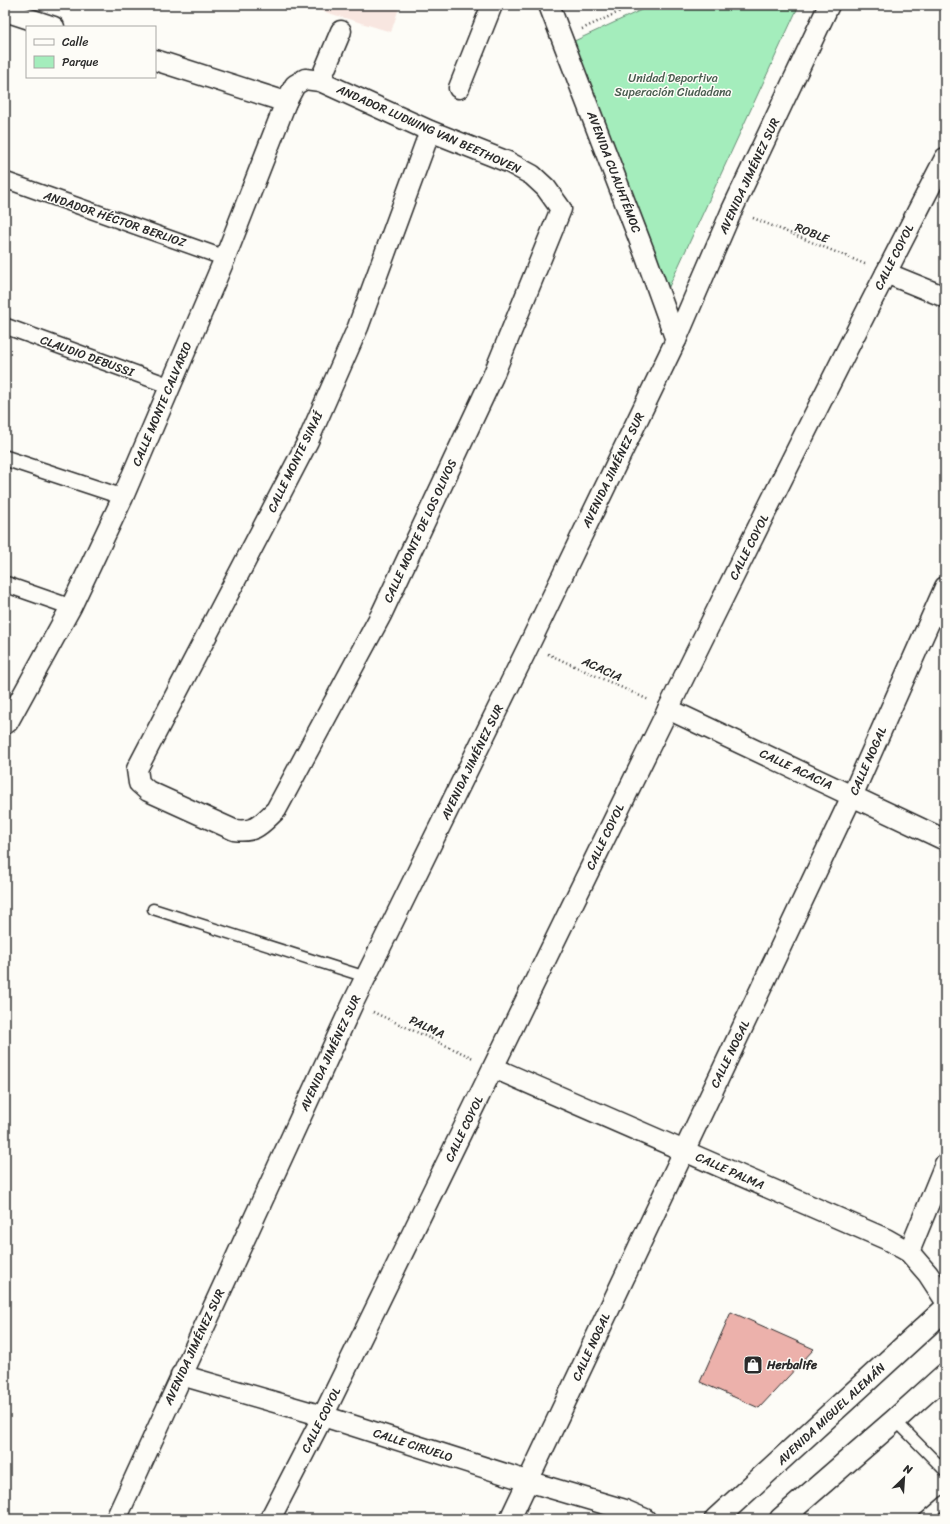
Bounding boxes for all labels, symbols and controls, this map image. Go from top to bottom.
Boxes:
legend [26,26,156,78]
text: Calle [62,31,89,53]
text: Parque [62,51,99,73]
park label: Unidad Deportiva Superación Ciudadana [615,67,731,103]
street label: ANDADOR LUDWING VAN BEETHOVEN [332,78,525,180]
street label: AVENIDA CUAUHTÉMOC [580,107,648,237]
street label: AVENIDA JIMÉNEZ SUR [712,114,786,239]
street label: ANDADOR HÉCTOR BERLIOZ [40,184,189,254]
street label: ROBLE [792,216,834,250]
street label: CALLE COYOL [868,220,920,294]
street label: CLAUDIO DEBUSSI [37,329,138,384]
street label: CALLE MONTE CALVARIO [126,338,198,470]
street label: CALLE MONTE SINAÍ [261,407,330,516]
street label: AVENIDA JIMÉNEZ SUR [575,408,651,532]
street label: CALLE MONTE DE LOS OLIVOS [377,455,463,606]
street label: CALLE COYOL [723,510,775,584]
street label: ACACIA [577,650,626,688]
street label: AVENIDA JIMÉNEZ SUR [434,700,510,824]
street label: CALLE NOGAL [843,723,893,799]
street label: CALLE ACACIA [756,742,836,796]
street label: CALLE COYOL [579,800,631,874]
street label: AVENIDA JIMÉNEZ SUR [293,991,367,1116]
street label: PALMA [406,1009,449,1045]
street label: CALLE NOGAL [704,1016,756,1092]
street label: CALLE COYOL [438,1092,490,1166]
street label: CALLE PALMA [692,1146,768,1196]
street label: AVENIDA JIMÉNEZ SUR [157,1285,231,1410]
street label: CALLE NOGAL [566,1309,617,1385]
shop icon: Herbalife [742,1354,764,1376]
place label: Herbalife [766,1354,818,1376]
street label: AVENIDA MIGUEL ALEMÁN [771,1357,891,1471]
street label: CALLE COYOL [295,1383,347,1457]
street label: CALLE CIRUELO [370,1422,456,1468]
north arrow [884,1458,924,1498]
text: N [900,1459,916,1480]

